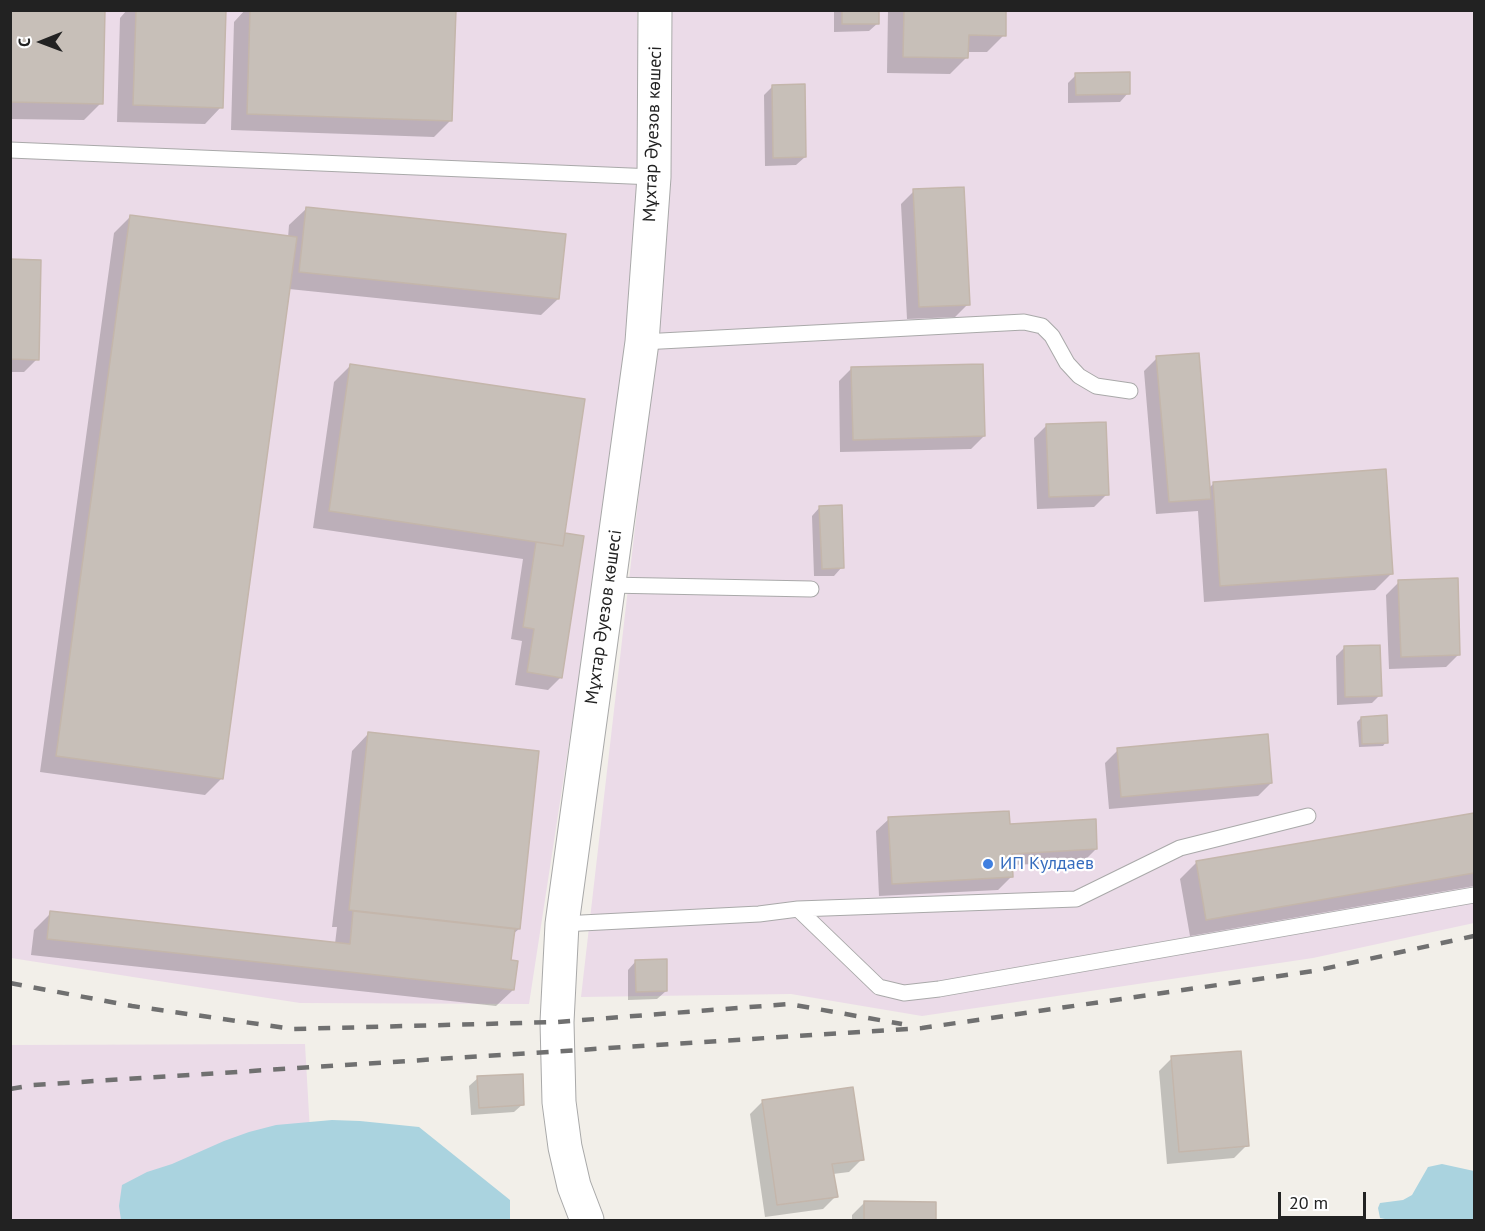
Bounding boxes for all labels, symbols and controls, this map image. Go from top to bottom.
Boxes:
north arrow [12,12,72,72]
text: С [14,38,34,47]
street label: Мұхтар Әуезов көшесі [639,46,667,222]
street label: Мұхтар Әуезов көшесі [581,528,627,706]
place label: ИП Кулдаев [1000,853,1094,875]
marker: ИП Кулдаев [981,857,995,871]
scale bar [1281,1180,1370,1218]
text: 20 m [1289,1191,1328,1214]

